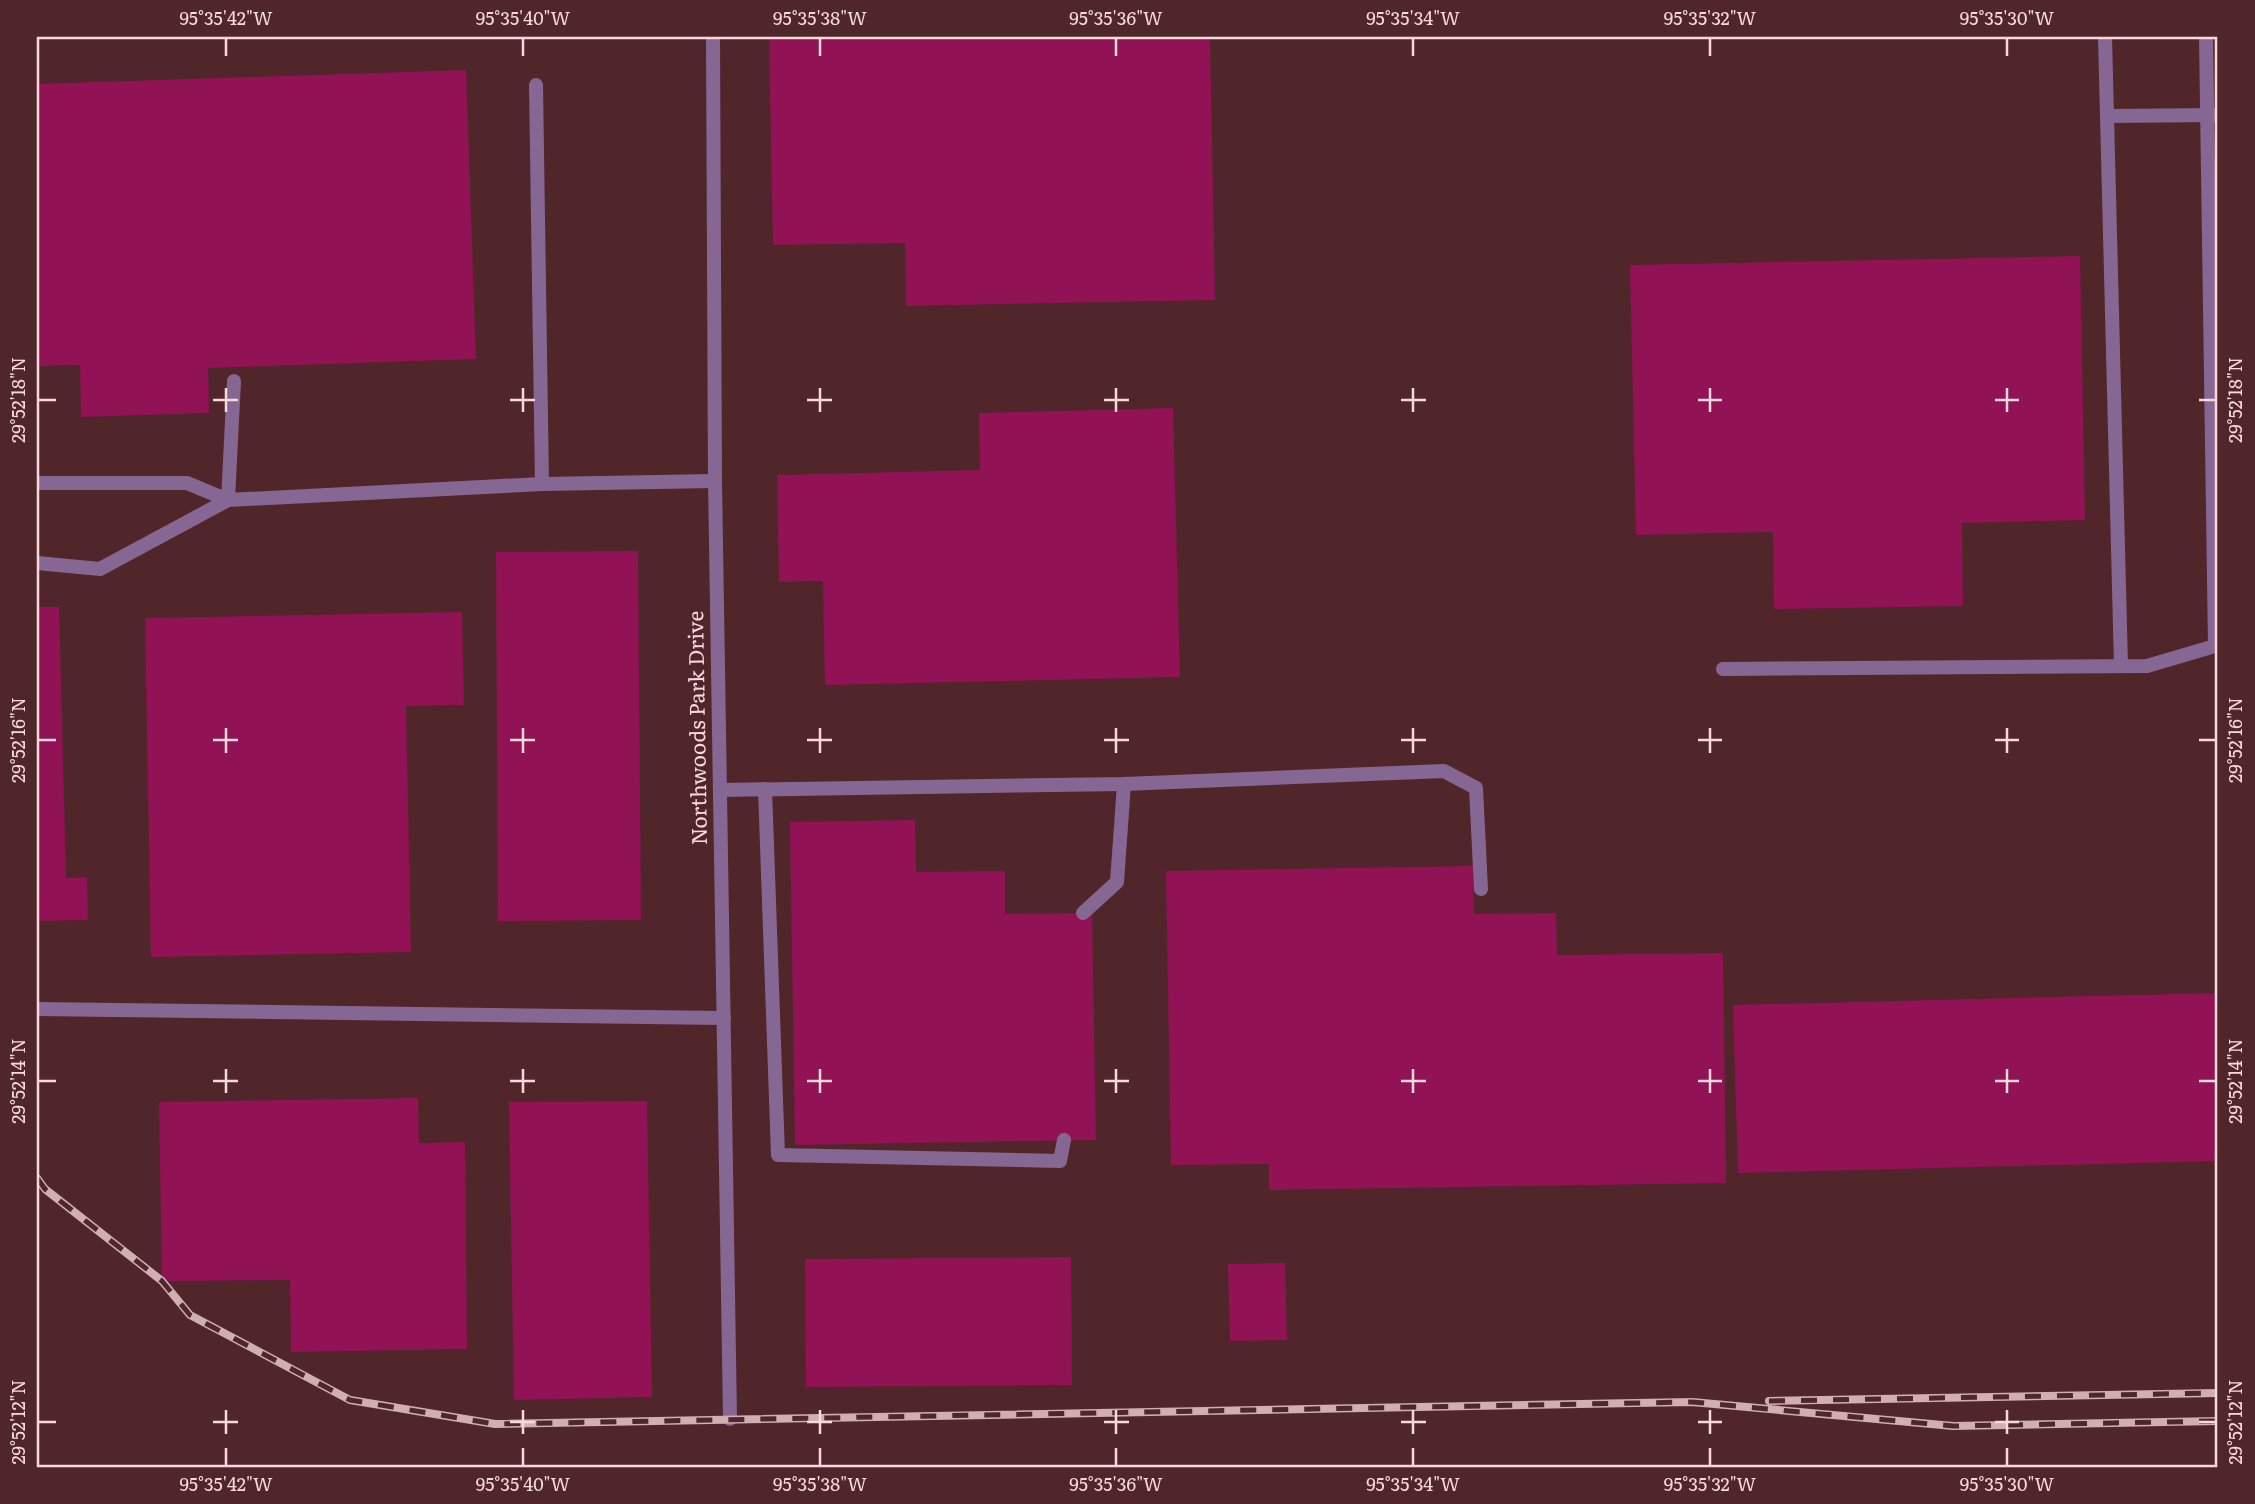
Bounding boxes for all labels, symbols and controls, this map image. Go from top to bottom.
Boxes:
text: 95°35'42"W [179,4,273,31]
text: 95°35'40"W [476,4,571,31]
text: 95°35'38"W [773,4,867,31]
text: 95°35'36"W [1069,4,1163,31]
text: 95°35'34"W [1366,4,1460,31]
text: 95°35'32"W [1664,4,1757,31]
text: 95°35'30"W [1960,4,2054,31]
text: 29°52'18"N [4,357,31,443]
text: 29°52'18"N [2221,357,2248,443]
street label: Northwoods Park Drive [678,610,713,846]
text: 29°52'16"N [4,697,31,783]
text: 29°52'16"N [2221,697,2248,783]
text: 29°52'14"N [4,1038,31,1124]
text: 29°52'14"N [2221,1038,2248,1124]
text: 29°52'12"N [4,1379,31,1465]
text: 29°52'12"N [2221,1379,2248,1465]
text: 95°35'42"W [179,1470,273,1497]
text: 95°35'40"W [476,1470,571,1497]
text: 95°35'38"W [773,1470,867,1497]
text: 95°35'36"W [1069,1470,1163,1497]
text: 95°35'34"W [1366,1470,1460,1497]
text: 95°35'32"W [1664,1470,1757,1497]
text: 95°35'30"W [1960,1470,2054,1497]

